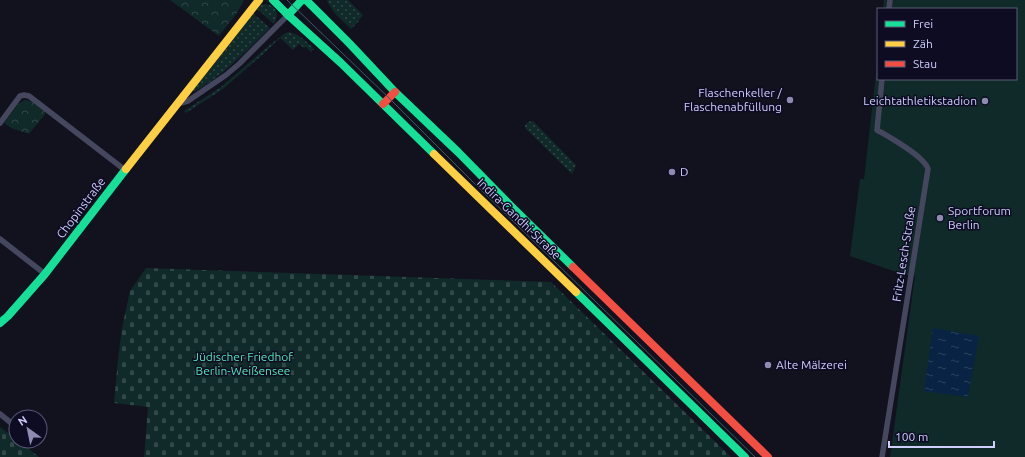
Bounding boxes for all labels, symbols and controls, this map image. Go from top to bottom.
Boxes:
legend [877,8,1017,80]
text: Frei [913,17,933,30]
text: Zäh [913,37,933,50]
text: Stau [913,57,937,70]
place label: Flaschenkeller / Flaschenabfüllung [684,86,783,113]
place label: Leichtathletikstadion [863,94,977,107]
marker: Flaschenkeller / Flaschenabfüllung [785,95,795,105]
marker: Leichtathletikstadion [980,96,990,106]
place label: D [680,165,688,178]
marker: D [667,167,677,177]
street label: Chopinstraße [54,175,108,241]
street label: Indira-Gandhi-Straße [475,175,564,262]
place label: Sportforum Berlin [948,204,1011,231]
street label: Fritz-Lesch-Straße [890,205,917,303]
marker: Sportforum Berlin [935,213,945,223]
park label: Jüdischer Friedhof Berlin-Weißensee [193,350,293,377]
place label: Alte Mälzerei [776,358,847,371]
marker: Alte Mälzerei [763,360,773,370]
north arrow [8,409,48,449]
text: N [16,413,29,428]
scale bar [889,423,994,449]
text: 100 m [895,430,928,443]

